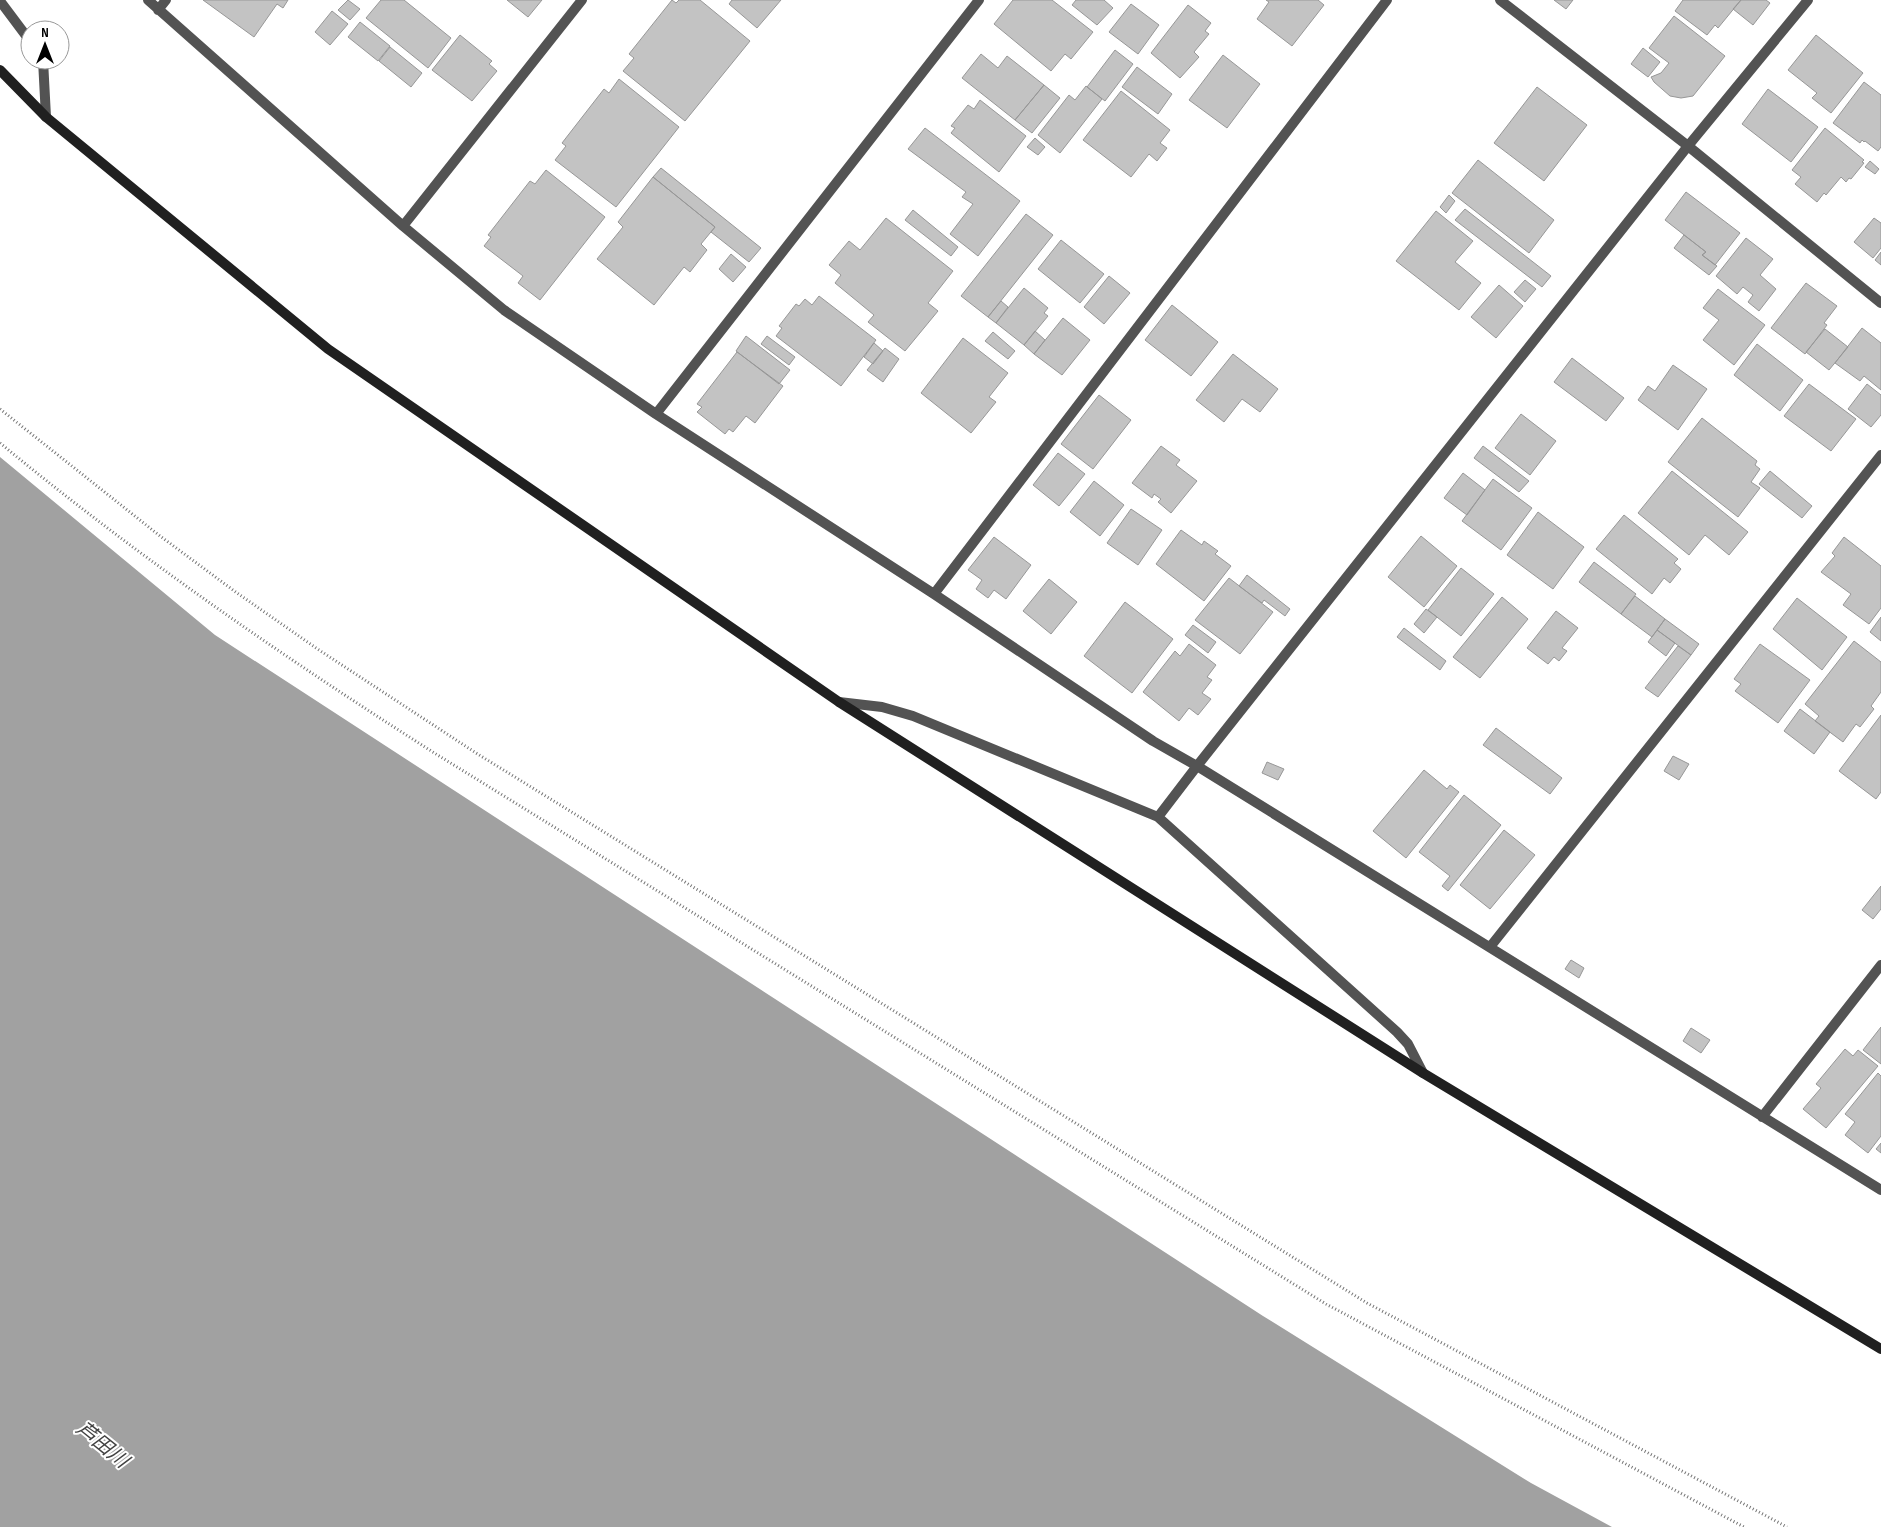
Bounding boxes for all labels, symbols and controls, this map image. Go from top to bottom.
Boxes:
north arrow [20,20,70,70]
text: N [41,24,49,41]
water label: 芦田川 [71,1417,134,1474]

